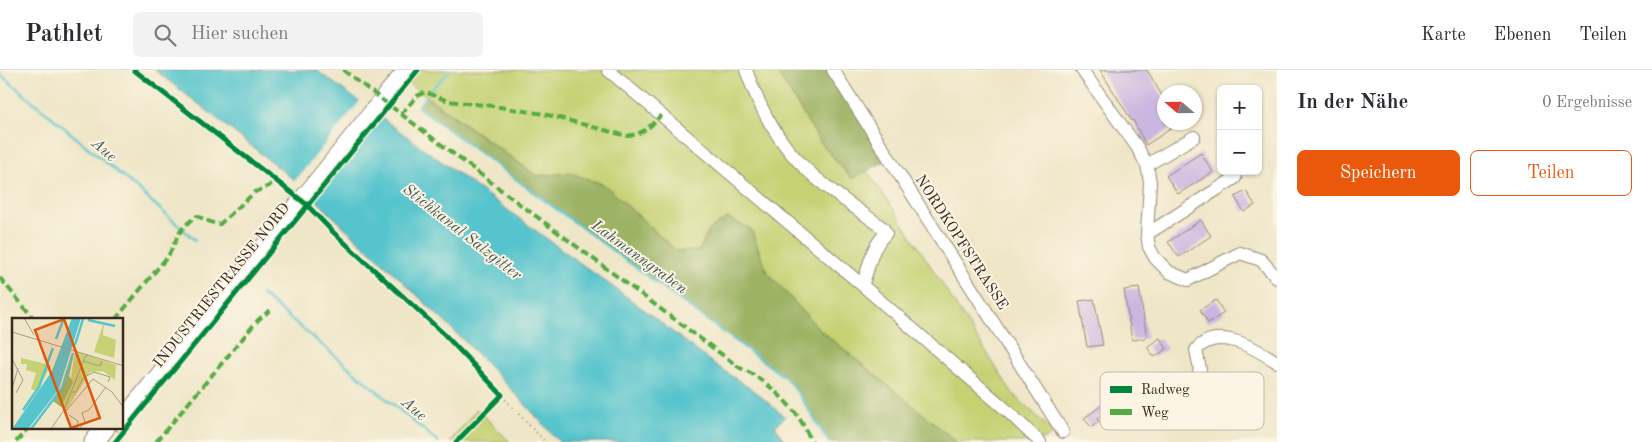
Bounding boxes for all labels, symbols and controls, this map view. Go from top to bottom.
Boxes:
search box [133,12,483,57]
icon: search [151,21,179,49]
text: Pathlet [25,23,103,47]
text: Hier suchen [191,25,289,44]
text: Karte [1421,26,1466,44]
text: Ebenen [1494,26,1551,44]
text: Teilen [1579,26,1627,44]
north arrow [1157,85,1202,130]
map controls [1217,85,1262,175]
button: + [1217,85,1262,130]
text: In der Nähe [1297,92,1408,113]
text: 0 Ergebnisse [1542,95,1632,111]
button: − [1217,130,1262,175]
water label: Aue [87,135,120,166]
button: Speichern [1297,150,1460,196]
button: Teilen [1470,150,1632,196]
street label: NORDKOPFSTRASSE [912,173,1010,313]
water label: Stichkanal Salzgitter [400,181,525,284]
street label: INDUSTRIESTRASSE NORD [151,201,293,371]
water label: Lahmanngraben [587,217,690,298]
inset map [12,318,124,430]
legend [1100,372,1264,430]
text: Radweg [1141,383,1190,397]
water label: Aue [397,394,430,425]
text: Weg [1141,406,1169,420]

